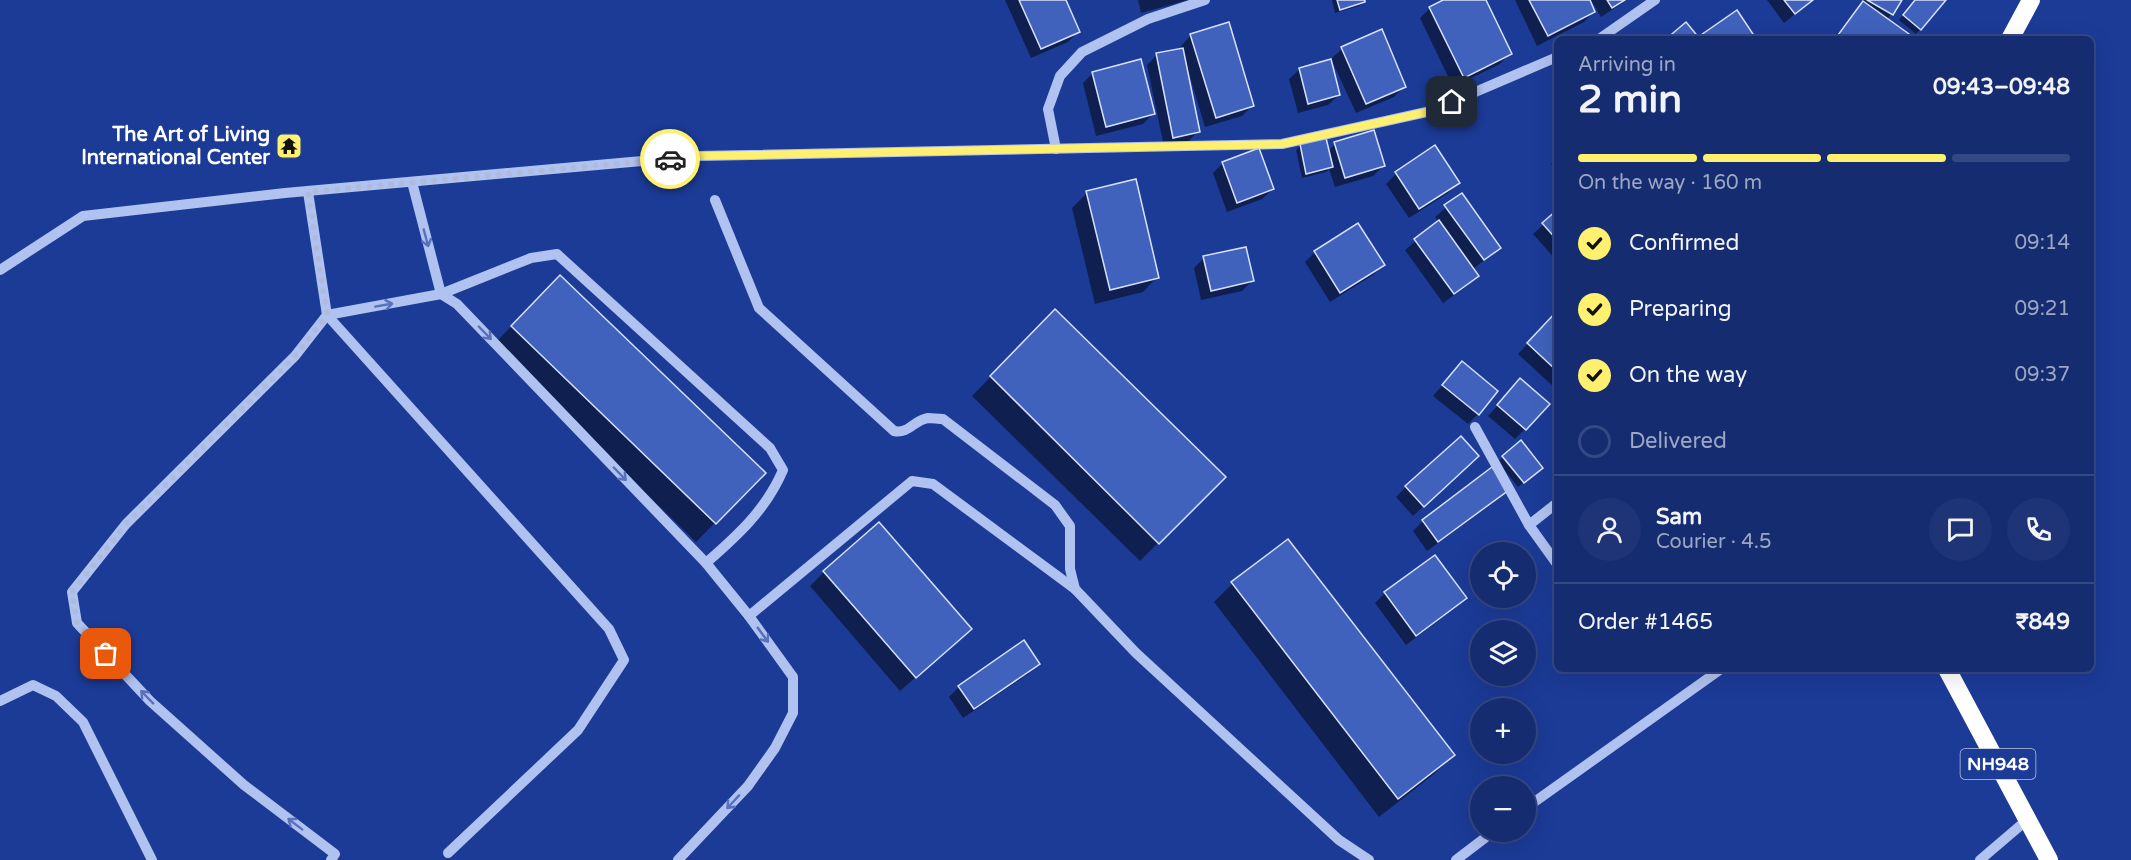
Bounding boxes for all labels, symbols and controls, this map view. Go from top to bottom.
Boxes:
text: Arriving in [1578,53,1676,77]
text: 09:43–09:48 [1933,74,2070,100]
pin [1426,76,1477,127]
text: 2 min [1578,76,1682,123]
icon: home [1435,85,1468,118]
place label: The Art of Living International Center [81,123,270,170]
courier [640,129,700,189]
temple icon: The Art of Living International Center [274,131,304,161]
icon: car [654,143,687,176]
text: On the way · 160 m [1578,171,1762,195]
icon: check [1578,227,1611,260]
one-way arrow [421,228,433,247]
text: Confirmed [1629,230,1739,256]
text: 09:14 [2015,231,2070,255]
icon: check [1578,293,1611,326]
text: Preparing [1629,296,1732,322]
text: 09:21 [2015,297,2070,321]
one-way arrow [374,299,393,310]
one-way arrow [477,326,492,341]
icon: check [1578,359,1611,392]
text: On the way [1629,362,1747,388]
text: 09:37 [2015,363,2070,387]
text: Delivered [1629,428,1727,454]
one-way arrow [612,466,627,481]
button: person [1578,498,1641,561]
button: chat [1929,498,1992,561]
button: phone [2007,498,2070,561]
text: Sam [1656,504,1702,530]
text: Courier · 4.5 [1656,530,1771,554]
map controls [1470,542,1536,842]
button: locate [1470,542,1536,608]
text: Order #1465 [1578,609,1713,635]
text: ₹849 [2016,609,2070,635]
button: layers [1470,620,1536,686]
one-way arrow [757,627,769,643]
pin [80,628,131,679]
icon: bag [89,637,122,670]
one-way arrow [139,690,154,705]
button: + [1470,698,1536,764]
road number: NH948 [1960,749,2036,779]
button: − [1470,776,1536,842]
one-way arrow [726,794,741,809]
one-way arrow [287,817,303,830]

